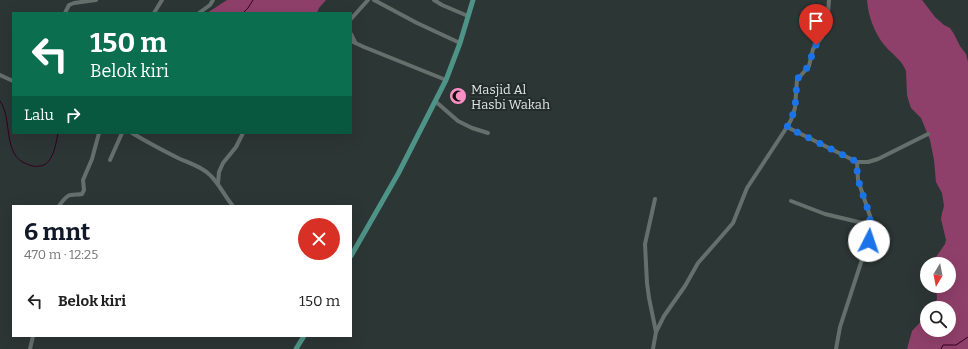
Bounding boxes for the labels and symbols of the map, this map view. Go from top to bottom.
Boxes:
pin [799,4,833,45]
place label: Masjid Al Hasbi Wakah [471,82,550,112]
mosque icon: Masjid Al Hasbi Wakah [448,86,468,106]
position arrow [848,220,890,262]
north arrow [920,257,956,293]

